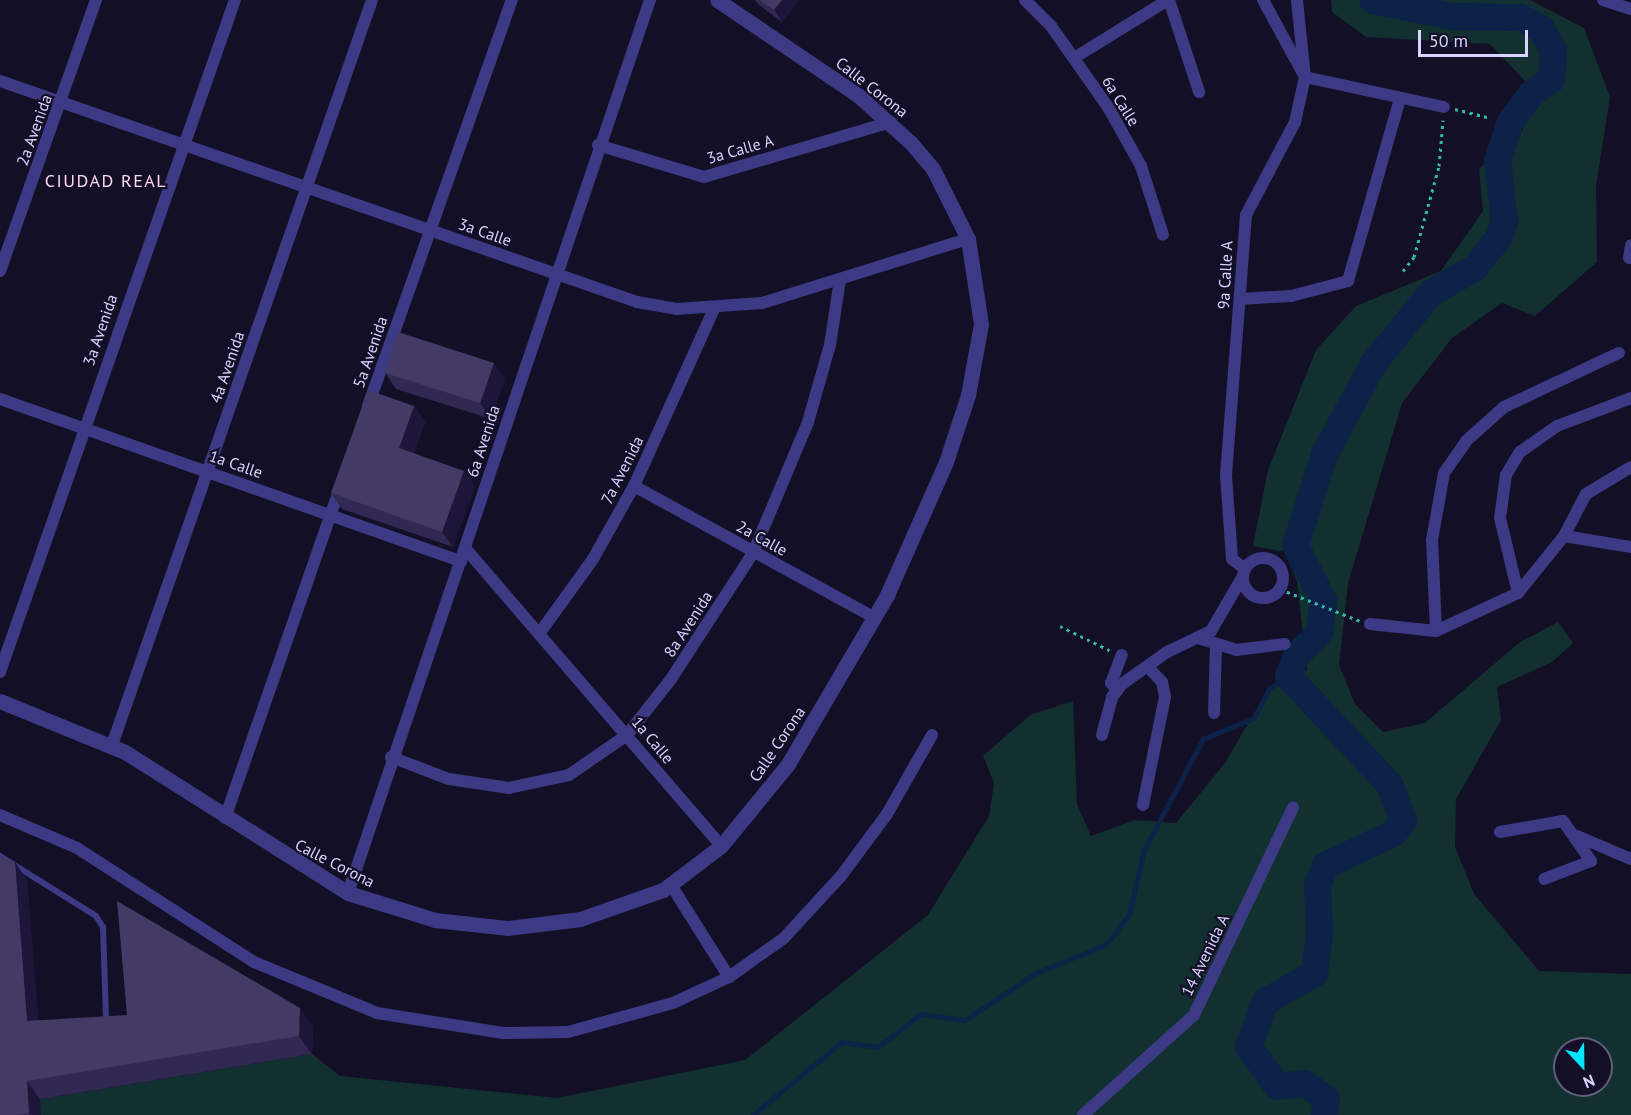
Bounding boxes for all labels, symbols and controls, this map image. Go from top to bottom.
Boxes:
scale bar [1421,18,1530,56]
text: 50 m [1429,29,1468,52]
street label: Calle Corona [832,53,912,121]
street label: 6a Calle [1098,73,1144,129]
street label: 2a Avenida [12,91,56,169]
street label: 3a Calle A [704,130,776,168]
district label: CIUDAD REAL [45,170,167,192]
street label: 3a Calle [456,214,514,250]
street label: 9a Calle A [1214,240,1236,310]
street label: 3a Avenida [79,291,121,369]
street label: 5a Avenida [349,313,391,391]
street label: 4a Avenida [206,328,248,406]
street label: 6a Avenida [462,402,504,480]
street label: 7a Avenida [597,433,647,507]
street label: 1a Calle [207,446,265,482]
street label: 2a Calle [733,516,791,560]
street label: 8a Avenida [660,587,716,661]
street label: Calle Corona [745,703,809,785]
street label: 1a Calle [628,713,678,767]
street label: Calle Corona [292,835,378,891]
street label: 14 Avenida A [1177,911,1233,999]
north arrow [1553,1037,1613,1097]
text: N [1580,1071,1598,1093]

